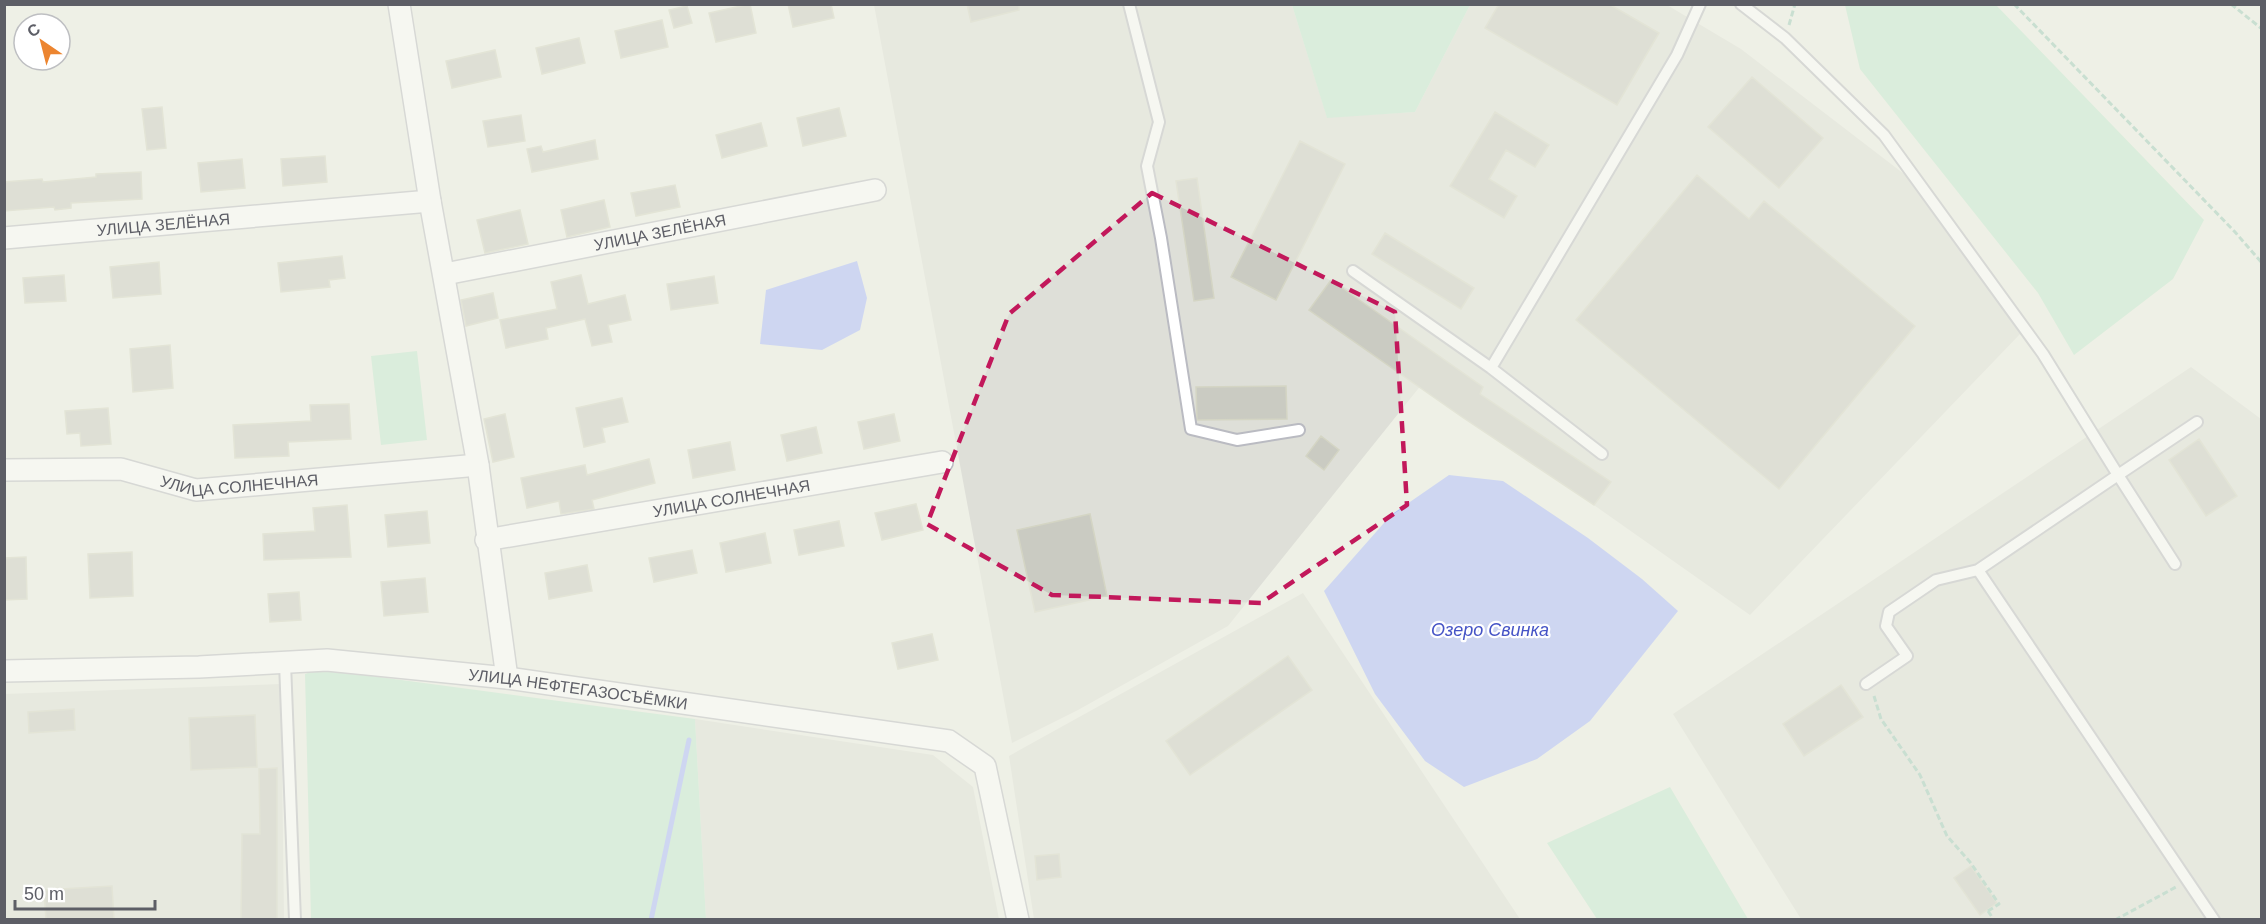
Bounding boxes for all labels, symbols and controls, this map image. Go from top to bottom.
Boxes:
north arrow [12,12,72,72]
text: С [24,20,44,40]
street label: УЛИЦА ЗЕЛЁНАЯ [96,210,231,239]
street label: УЛИЦА ЗЕЛЁНАЯ [593,211,727,254]
street label: УЛИЦА СОЛНЕЧНАЯ [158,471,319,499]
street label: УЛИЦА СОЛНЕЧНАЯ [652,477,811,520]
water label: Озеро Свинка [1431,620,1549,640]
street label: УЛИЦА НЕФТЕГАЗОСЪЁМКИ [468,666,689,713]
scale bar [15,873,154,911]
text: 50 m [24,884,64,904]

